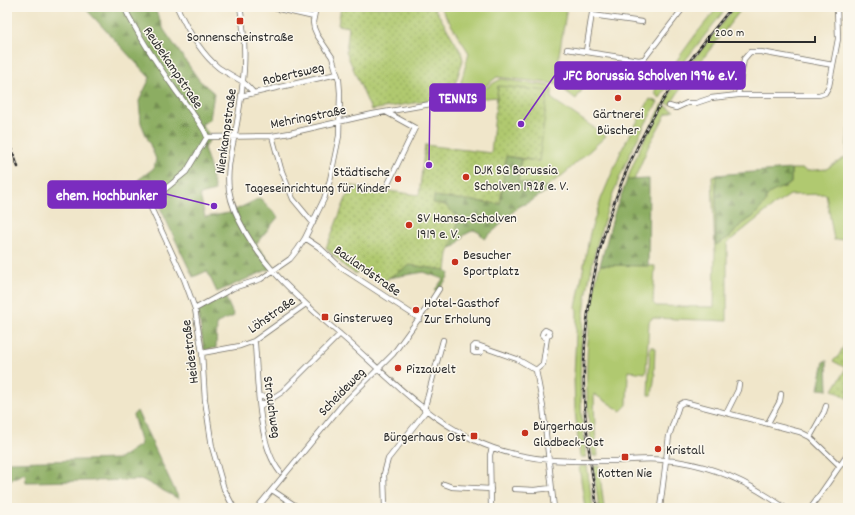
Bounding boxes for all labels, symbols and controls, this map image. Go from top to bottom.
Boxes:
marker: Sonnenscheinstraße [235,16,245,26]
scale bar [709,18,815,44]
street label: Reubekampstraße [137,23,207,113]
text: 200 m [715,25,744,42]
place label: Sonnenscheinstraße [187,28,293,48]
street label: Robertsweg [261,58,326,92]
callout: JFC Borussia Scholven 1996 e.V. [555,62,745,89]
text: JFC Borussia Scholven 1996 e.V. [563,66,738,88]
callout: TENNIS [430,84,485,111]
street label: Nienkampstraße [211,87,243,175]
text: TENNIS [439,89,478,111]
marker: Gärtnerei Büscher [613,93,623,103]
street label: Mehringstraße [269,101,348,135]
place label: Gärtnerei Büscher [593,105,644,141]
place label: DJK SG Borussia Scholven 1928 e. V. [474,161,569,197]
place label: Städtische Tageseinrichtung für Kinder [245,163,391,199]
marker: DJK SG Borussia Scholven 1928 e. V. [461,172,471,182]
marker: Städtische Tageseinrichtung für Kinder [393,174,403,184]
callout: ehem. Hochbunker [48,181,166,208]
text: ehem. Hochbunker [56,186,158,208]
place label: SV Hansa-Scholven 1919 e. V. [417,209,517,245]
marker: SV Hansa-Scholven 1919 e. V. [404,220,414,230]
street label: Baulandstraße [329,241,404,302]
place label: Besucher Sportplatz [463,246,520,282]
marker: Besucher Sportplatz [450,257,460,267]
street label: Löhstraße [244,292,300,339]
place label: Hotel-Gasthof Zur Erholung [424,294,500,330]
marker: Hotel-Gasthof Zur Erholung [411,305,421,315]
place label: Ginsterweg [333,309,393,329]
marker: Ginsterweg [320,312,330,322]
street label: Heidestraße [177,319,205,385]
place label: Pizzawelt [406,360,456,380]
marker: Pizzawelt [393,363,403,373]
street label: Scheideweg [314,364,371,421]
street label: Strauchweg [257,375,285,440]
place label: Bürgerhaus Gladbeck-Ost [533,417,604,453]
place label: Bürgerhaus Ost [383,428,466,448]
marker: Bürgerhaus Gladbeck-Ost [520,428,530,438]
marker: Bürgerhaus Ost [469,431,479,441]
place label: Kristall [666,441,705,461]
marker: Kristall [653,444,663,454]
marker: Kotten Nie [620,452,630,462]
place label: Kotten Nie [598,464,652,484]

